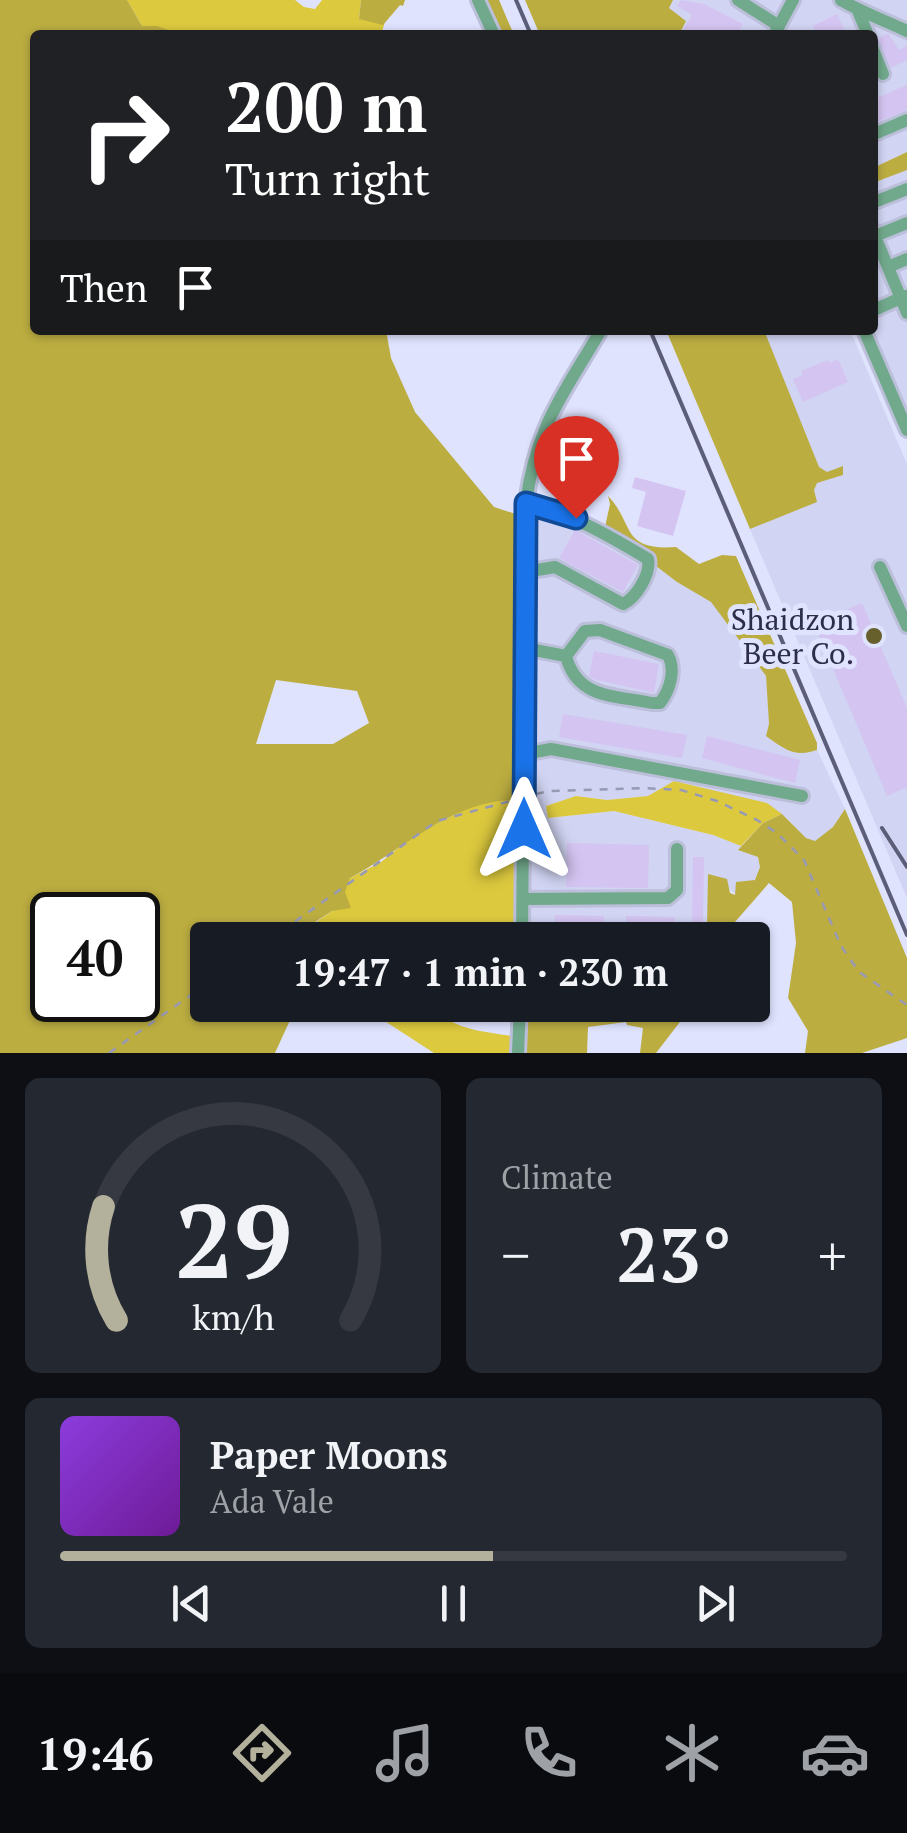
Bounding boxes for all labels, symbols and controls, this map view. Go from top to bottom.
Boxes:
text: 200 m [225,59,427,152]
icon: right [60,70,190,200]
text: Turn right [225,148,430,208]
icon: arrive [168,260,223,315]
text: Then [60,263,148,313]
pin [534,416,619,519]
icon: arrive [549,431,604,486]
place label: Shaidzon Beer Co. [731,599,854,673]
marker: Shaidzon Beer Co. [863,625,885,647]
position arrow [472,777,576,881]
speed limit sign: 40 [30,892,160,1022]
text: 19:47 · 1 min · 230 m [292,947,668,997]
text: Climate [501,1156,613,1198]
text: 29 [174,1170,292,1308]
text: 23° [616,1204,732,1303]
text: − [501,1218,530,1291]
text: + [818,1218,847,1291]
text: km/h [192,1293,274,1340]
text: Paper Moons [210,1430,448,1480]
text: Ada Vale [210,1480,334,1522]
icon: previous [164,1576,219,1631]
icon: pause [426,1576,481,1631]
icon: next [688,1576,743,1631]
icon: directions [227,1718,297,1788]
icon: music [370,1718,440,1788]
icon: phone [514,1718,584,1788]
icon: climate [657,1718,727,1788]
icon: car [800,1718,870,1788]
text: 19:46 [37,1723,154,1783]

